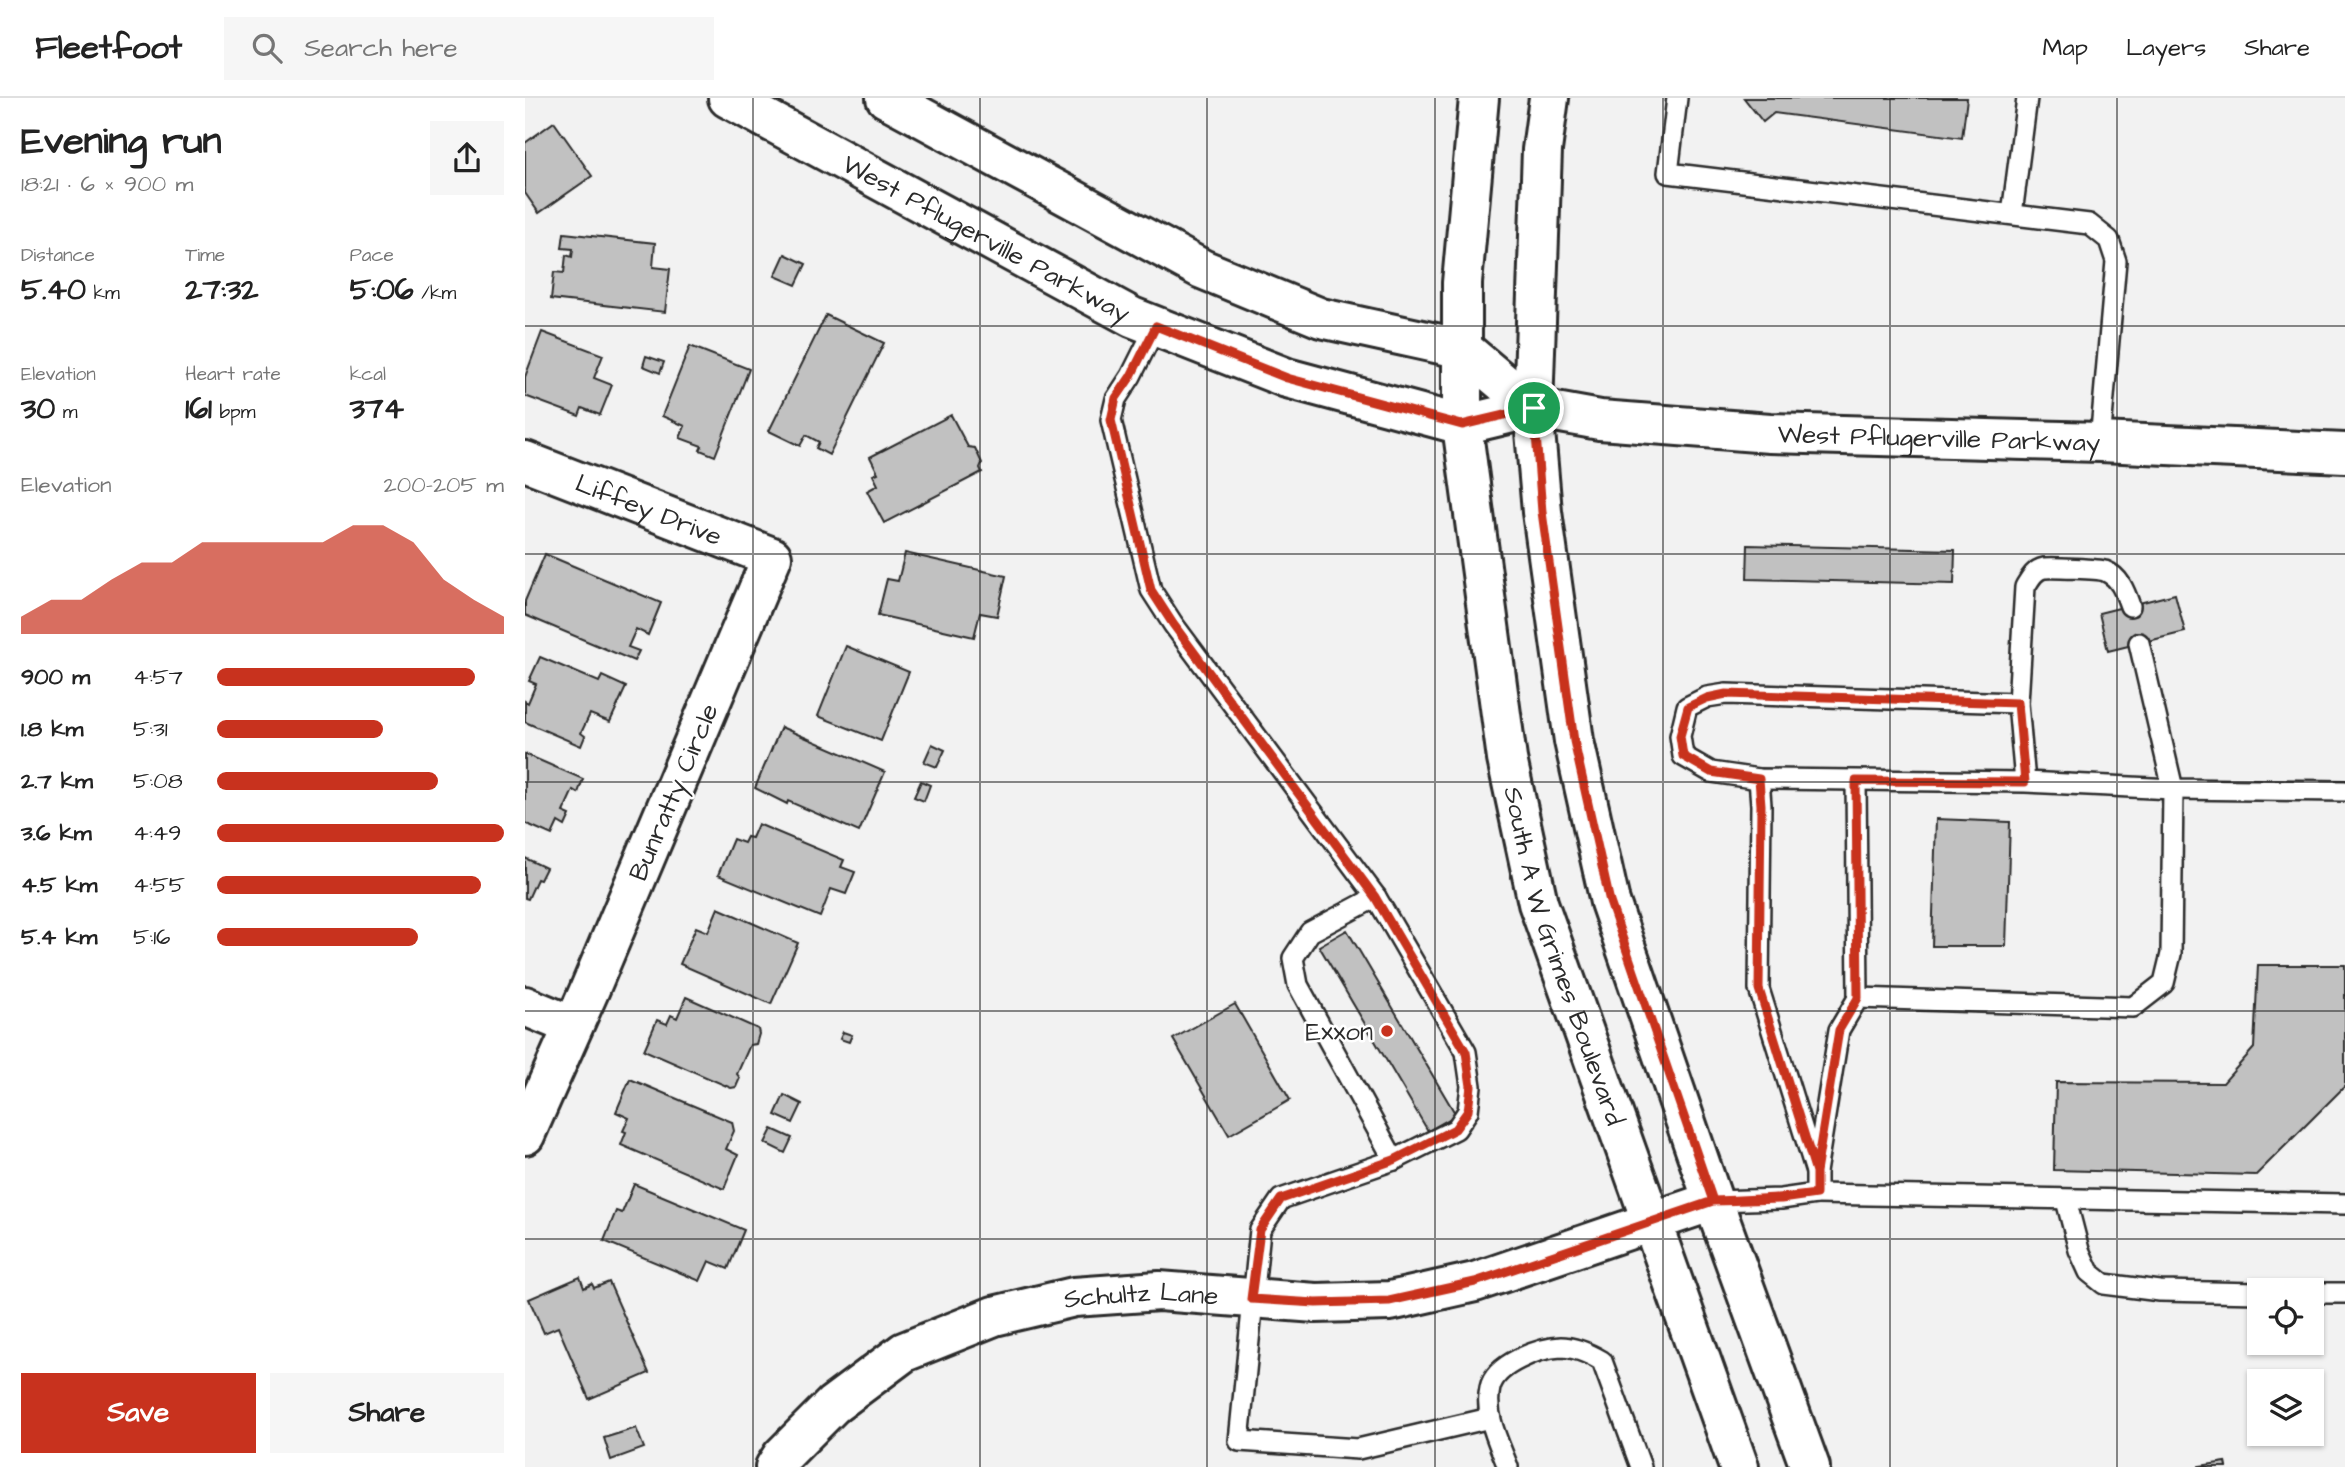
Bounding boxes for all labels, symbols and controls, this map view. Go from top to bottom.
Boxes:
search box [224,17,714,80]
text: Fleetfoot [35,25,182,71]
icon: search [248,29,286,67]
text: Search here [304,30,458,66]
text: Map [2043,31,2088,65]
text: Layers [2126,31,2206,65]
text: Share [2244,31,2310,65]
text: Evening run [21,116,222,168]
button: share [430,121,504,195]
street label: West Pflugerville Parkway [836,146,1136,333]
text: 18:21 · 6 × 900 m [21,168,193,200]
text: Distance [21,242,95,269]
text: Time [185,242,225,269]
text: Pace [350,242,394,269]
text: 5.40 [21,269,86,311]
text: 27:32 [185,269,258,311]
text: 5:06 [350,269,414,311]
text: km [86,280,120,307]
text: /km [414,280,456,307]
text: Elevation [21,361,96,388]
text: Heart rate [185,361,281,388]
text: kcal [350,361,386,388]
pin [1504,378,1564,438]
text: 30 [21,388,55,430]
text: 161 [185,388,212,430]
text: 374 [350,388,404,430]
icon: arrive [1515,389,1553,427]
text: m [55,399,78,426]
text: bpm [212,399,255,426]
street label: West Pflugerville Parkway [1777,416,2101,463]
street label: Liffey Drive [570,465,727,555]
text: Elevation [21,469,112,501]
text: 200–205 m [384,469,504,501]
text: 900 m [21,661,90,693]
text: 4:57 [133,661,183,693]
street label: Bunratty Circle [620,698,729,887]
text: 1.8 km [21,713,83,745]
text: 5:31 [133,713,168,745]
text: 2.7 km [21,765,93,797]
text: 5:08 [133,765,183,797]
street label: South A W Grimes Boulevard [1494,783,1633,1130]
text: 3.6 km [21,817,92,849]
text: 4:49 [133,817,181,849]
text: 4.5 km [21,869,97,901]
text: 4:55 [133,869,185,901]
text: 5.4 km [21,921,97,953]
text: 5:16 [133,921,171,953]
place label: Exxon [1306,1014,1373,1050]
marker: Exxon [1379,1023,1395,1039]
street label: Schultz Lane [1060,1274,1220,1318]
map controls [2247,1278,2324,1446]
button: locate [2247,1278,2324,1355]
button: layers [2247,1369,2324,1446]
button: Save [21,1373,256,1453]
button: Share [270,1373,504,1453]

